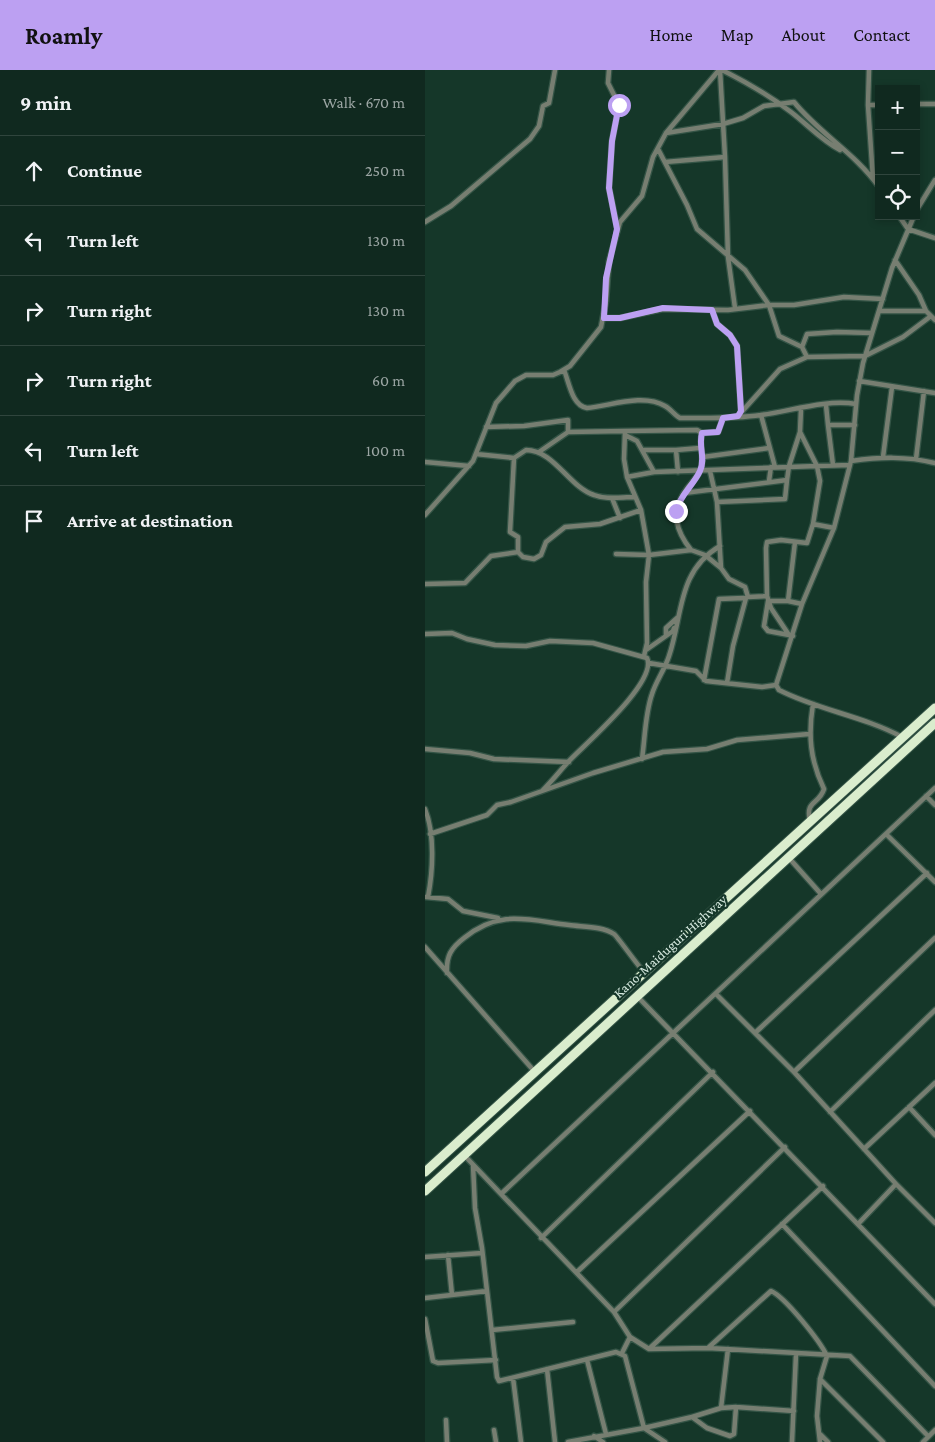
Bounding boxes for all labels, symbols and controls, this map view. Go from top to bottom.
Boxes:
text: Roamly [25,22,102,49]
text: Home [650,25,693,45]
text: Map [721,25,753,45]
text: About [781,25,825,45]
text: Contact [853,25,910,45]
map controls [875,85,920,220]
button: + [875,85,920,130]
text: 9 min [20,91,71,115]
text: Walk · 670 m [322,94,405,111]
route start [608,94,631,117]
button: − [875,130,920,175]
icon: ahead [20,157,48,185]
text: Continue [67,160,142,181]
text: 250 m [365,162,405,179]
button: locate [875,175,920,220]
icon: left [20,227,48,255]
text: Turn left [67,230,139,251]
text: 130 m [367,232,405,249]
icon: right [20,297,48,325]
text: Turn right [67,300,152,321]
text: 130 m [367,302,405,319]
icon: right [20,367,48,395]
text: Turn right [67,370,152,391]
text: 60 m [372,372,405,389]
icon: left [20,437,48,465]
text: Turn left [67,440,139,461]
text: 100 m [366,442,405,459]
route end [665,500,688,523]
icon: arrive [20,507,48,535]
text: Arrive at destination [67,510,233,531]
street label: Kano-Maiduguri Highway [610,891,730,1001]

